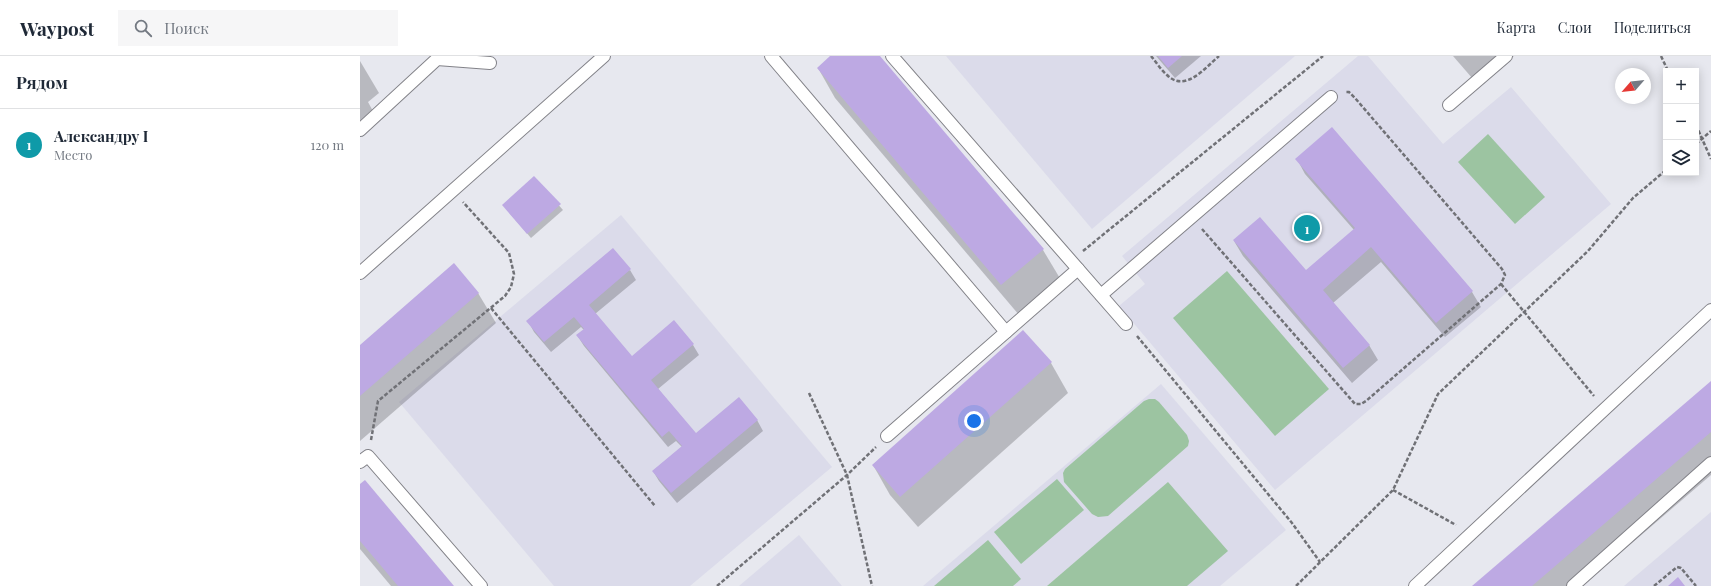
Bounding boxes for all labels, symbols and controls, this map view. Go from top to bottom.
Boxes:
search box [118,10,398,46]
text: Waypost [20,15,94,41]
icon: search [132,17,154,39]
text: Поиск [164,18,209,38]
text: Карта [1496,18,1536,37]
text: Слои [1558,18,1592,37]
text: Поделиться [1614,18,1691,37]
north arrow [1615,68,1651,104]
map controls [1663,68,1699,176]
button: + [1663,68,1699,104]
text: Рядом [16,71,68,93]
button: − [1663,104,1699,140]
text: Александру I [54,126,148,146]
text: 1 [27,136,31,153]
text: 120 m [310,136,344,153]
button: layers [1663,140,1699,176]
text: Место [54,146,92,163]
pin: 1 [1294,213,1320,243]
your location [964,411,984,431]

